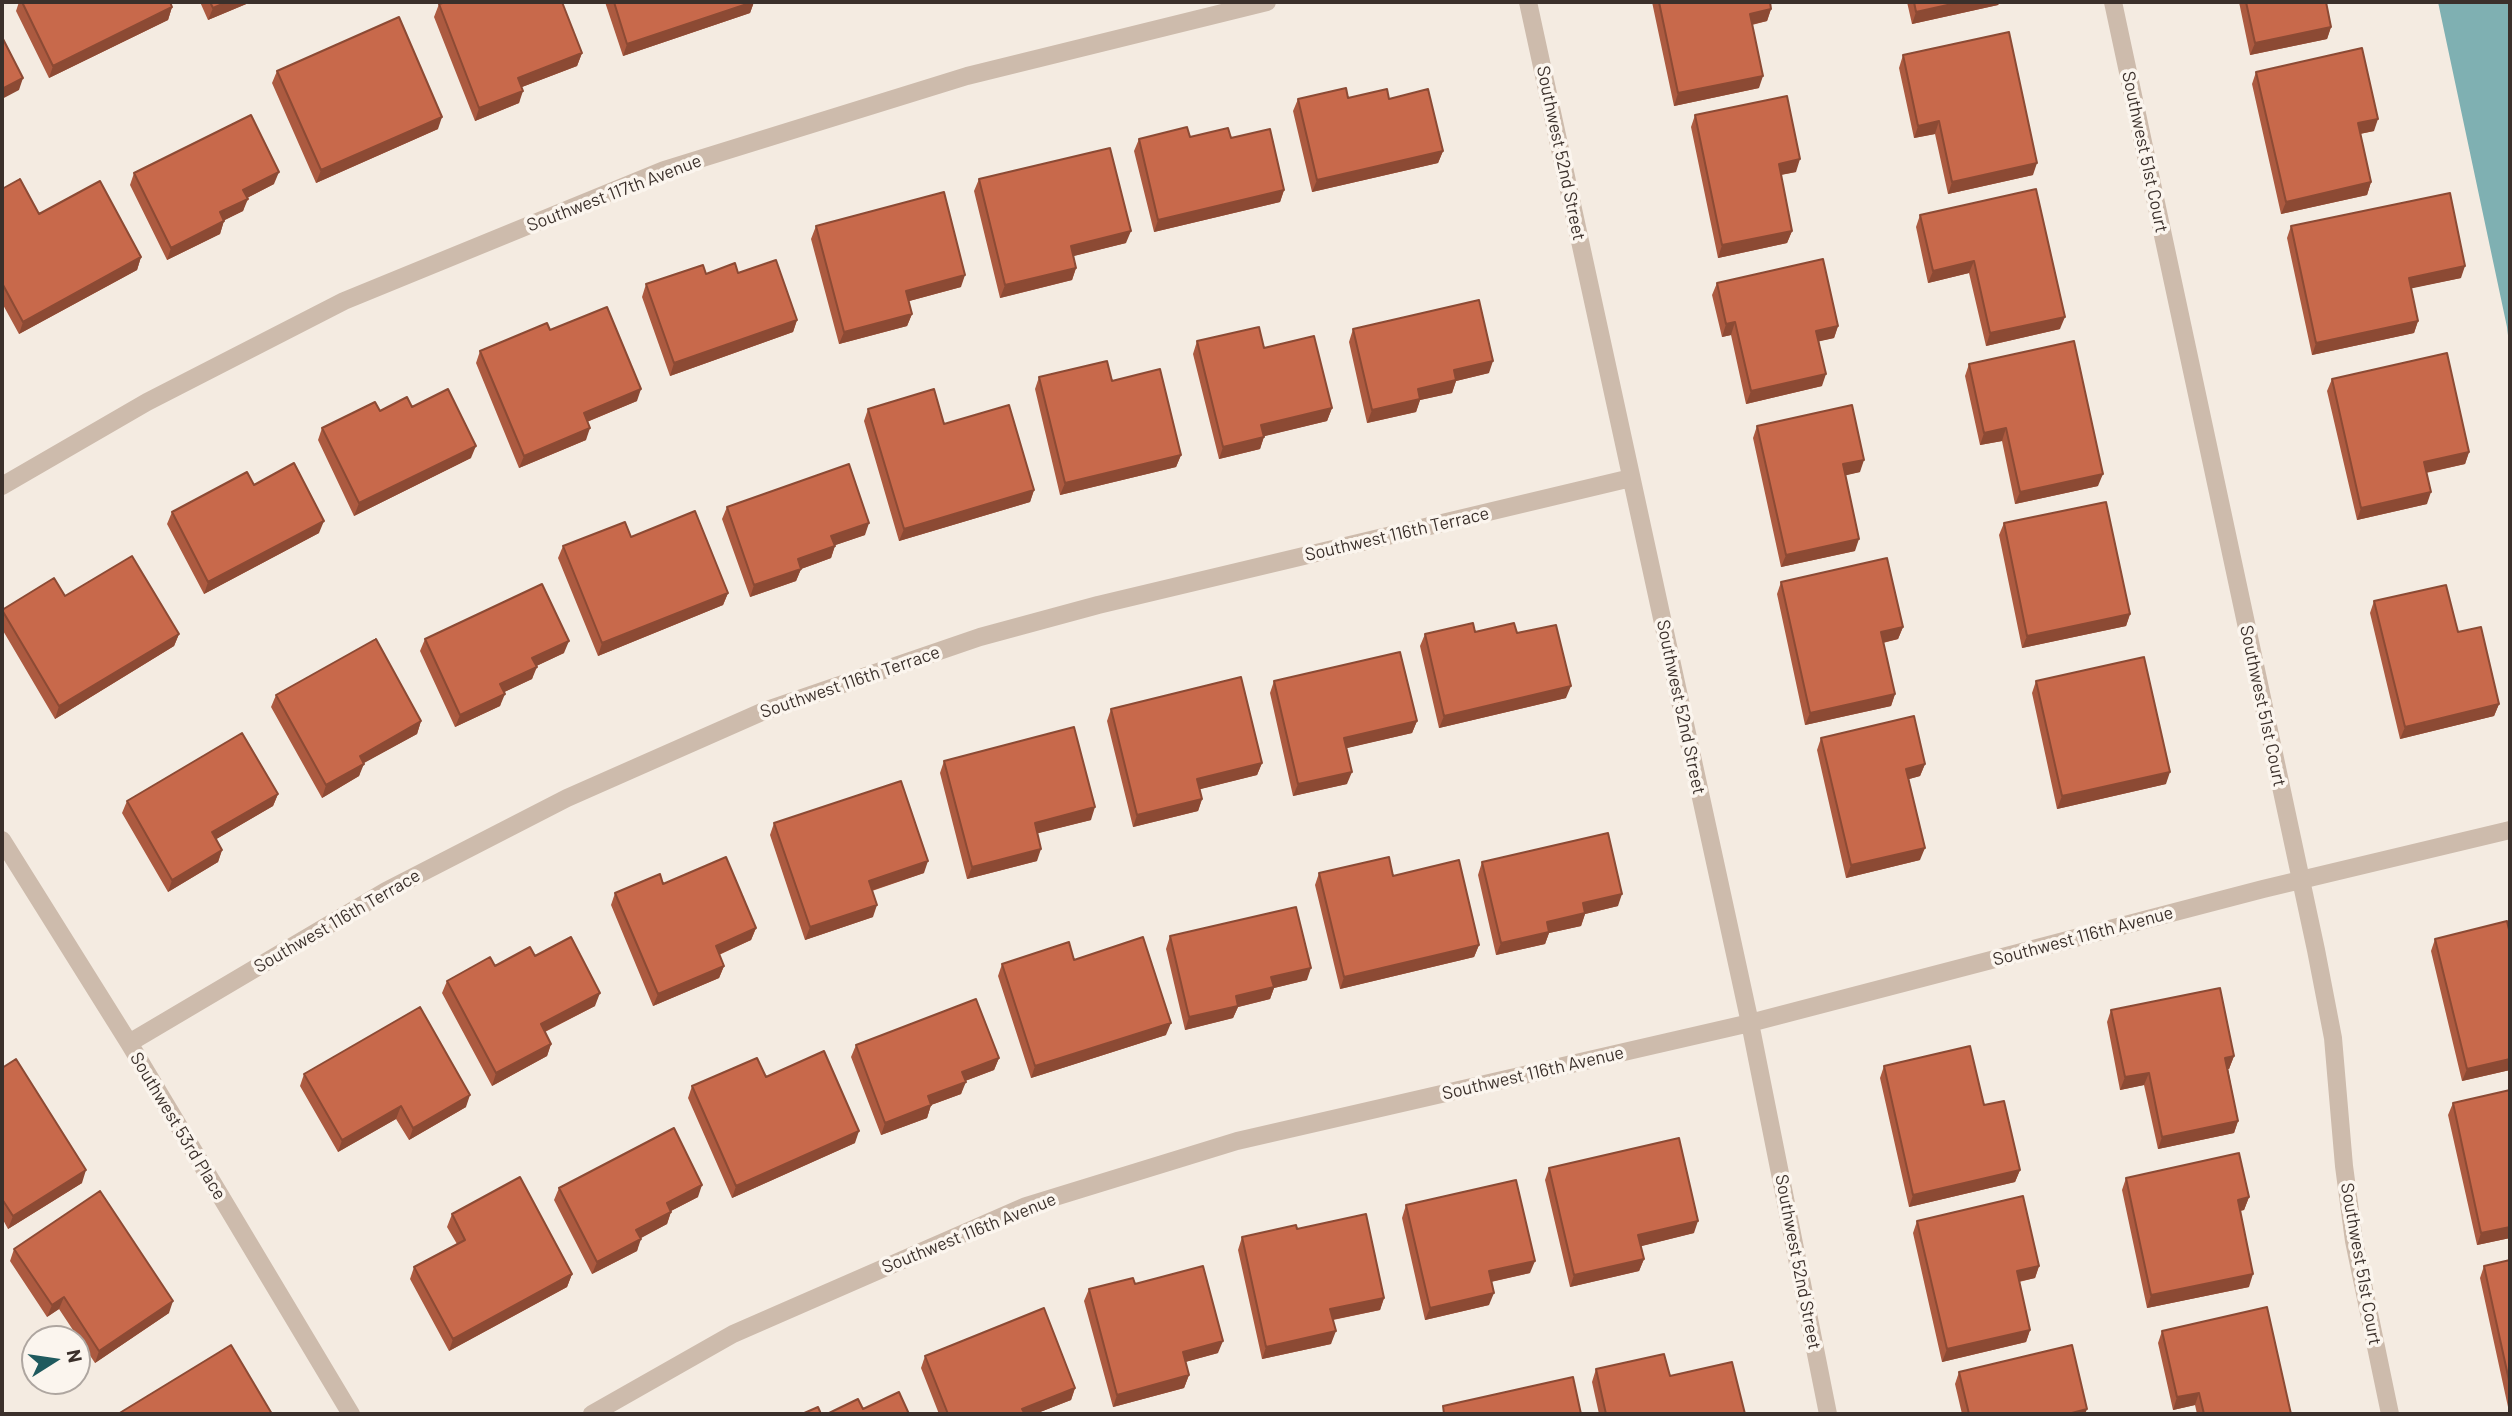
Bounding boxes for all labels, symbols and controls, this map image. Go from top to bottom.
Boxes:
street label: Southwest 52nd Street [1532,64,1590,242]
street label: Southwest 51st Court [2117,69,2173,235]
street label: Southwest 117th Avenue [524,150,704,236]
street label: Southwest 116th Terrace [1303,502,1491,566]
street label: Southwest 52nd Street [1652,618,1710,796]
street label: Southwest 51st Court [2235,623,2291,789]
street label: Southwest 116th Terrace [757,641,943,723]
street label: Southwest 116th Terrace [250,865,424,977]
street label: Southwest 116th Avenue [1990,902,2176,970]
street label: Southwest 116th Avenue [1440,1042,1626,1104]
street label: Southwest 53rd Place [125,1048,231,1204]
street label: Southwest 52nd Street [1770,1173,1826,1351]
street label: Southwest 51st Court [2336,1181,2386,1347]
street label: Southwest 116th Avenue [879,1188,1059,1278]
north arrow [21,1325,91,1395]
text: N [63,1347,88,1365]

